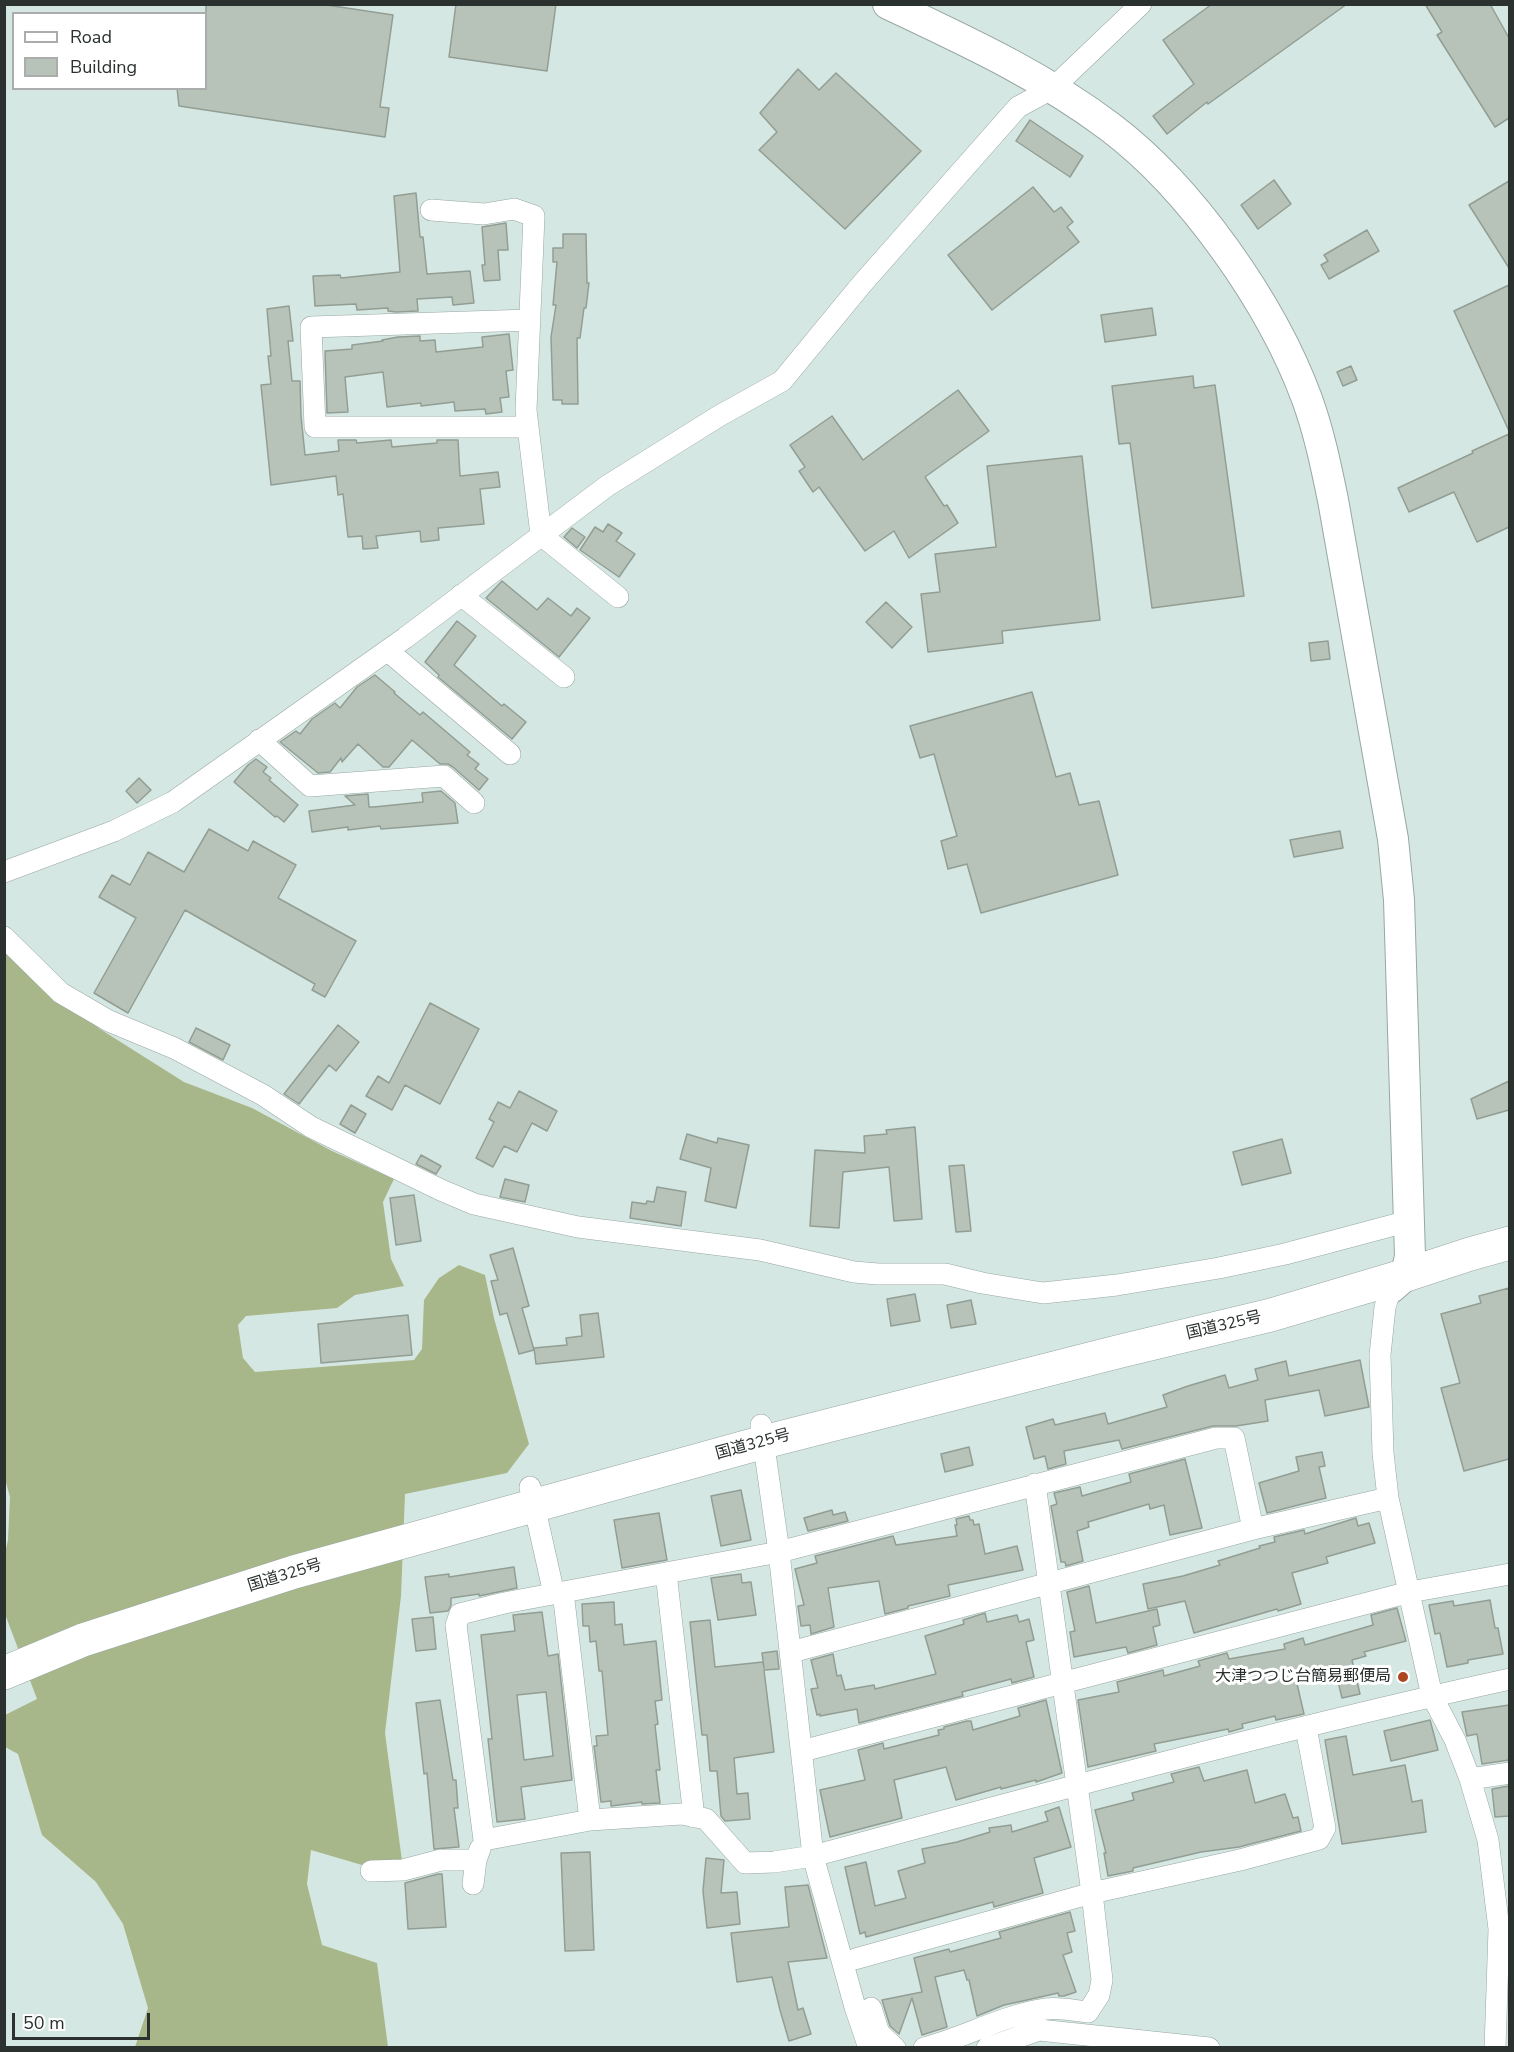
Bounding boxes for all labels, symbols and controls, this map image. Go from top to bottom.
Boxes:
legend [12,12,207,90]
text: Road [70,25,112,49]
text: Building [70,55,137,79]
street label: 国道325号 [1184,1308,1264,1344]
street label: 国道325号 [713,1426,793,1464]
street label: 国道325号 [245,1556,325,1596]
place label: 大津つつじ台簡易郵便局 [1215,1667,1391,1687]
marker: 大津つつじ台簡易郵便局 [1396,1670,1410,1684]
scale bar [15,2001,153,2039]
text: 50 m [23,2011,65,2035]

